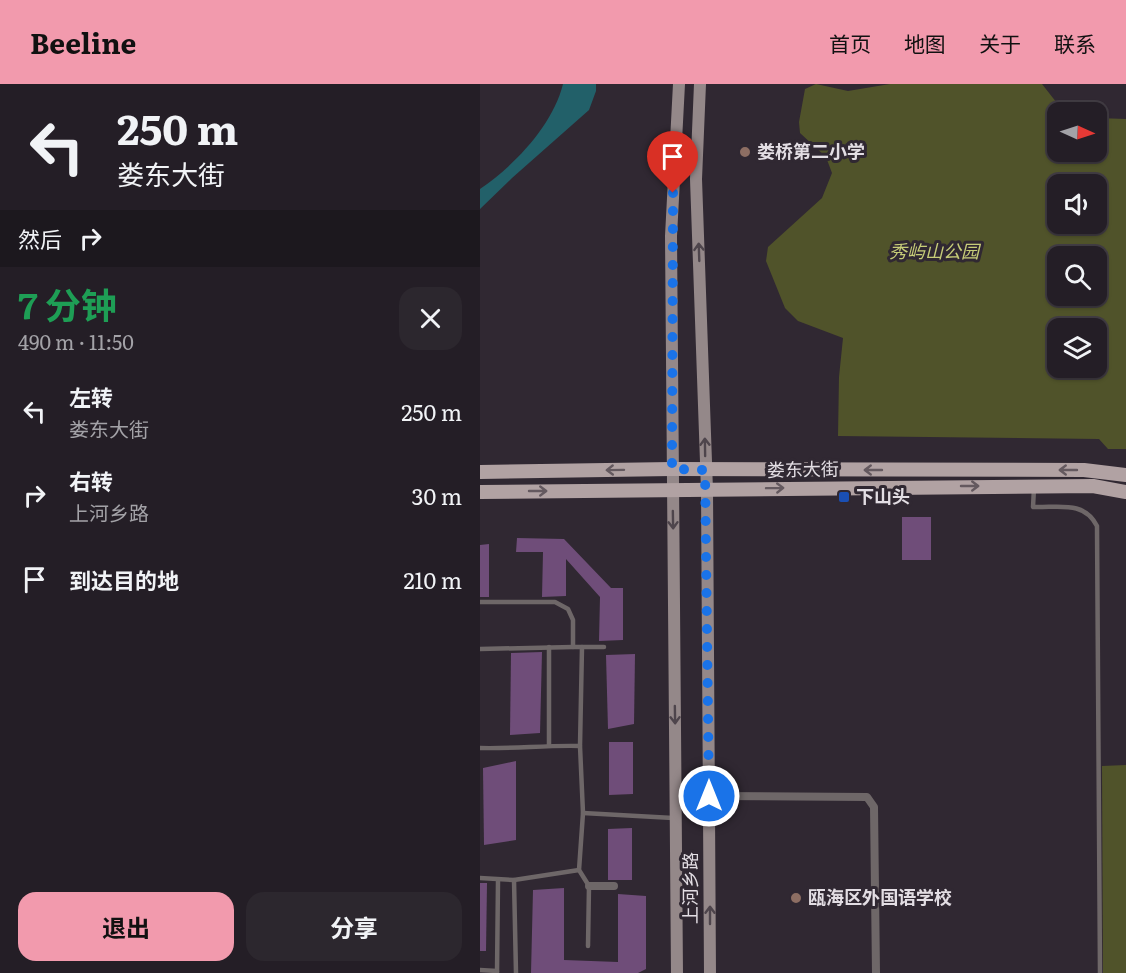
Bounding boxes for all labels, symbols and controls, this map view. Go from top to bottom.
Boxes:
text: Beeline [30,21,136,63]
text: 首页 [829,27,871,58]
text: 地图 [904,27,946,58]
text: 关于 [979,27,1021,58]
text: 联系 [1054,27,1096,58]
text: 250 m [117,96,238,158]
north arrow [1047,102,1107,162]
map controls [1047,102,1107,378]
icon: left [18,108,96,186]
pin [647,131,698,193]
place label: 娄桥第二小学 [757,137,865,164]
icon: arrive [656,140,689,173]
marker: 娄桥第二小学 [738,145,752,159]
text: 娄东大街 [117,153,225,193]
button: sound [1047,174,1107,234]
text: 然后 [18,222,62,255]
icon: right [74,222,107,255]
park label: 秀屿山公园 [889,237,982,264]
one-way arrow [694,242,705,262]
button: search [1047,246,1107,306]
text: 7 分钟 [18,277,117,330]
button: close [399,287,462,350]
button: layers [1047,318,1107,378]
text: 490 m · 11:50 [18,326,134,356]
text: 左转 [69,380,113,413]
icon: left [18,395,51,428]
text: 250 m [401,395,462,428]
text: 娄东大街 [69,413,149,443]
one-way arrow [699,437,711,457]
street label: 娄东大街 [767,454,839,483]
text: 右转 [69,464,113,497]
one-way arrow [605,464,625,476]
one-way arrow [863,464,883,476]
one-way arrow [1058,464,1078,476]
icon: right [18,479,51,512]
text: 30 m [412,479,462,512]
one-way arrow [960,480,980,492]
place label: 下山头 [856,482,910,509]
one-way arrow [765,483,785,494]
one-way arrow [528,485,548,497]
marker: 下山头 [837,490,851,504]
text: 上河乡路 [69,497,149,527]
one-way arrow [667,510,678,530]
icon: arrive [18,563,51,596]
text: 到达目的地 [69,563,179,596]
text: 210 m [403,563,462,596]
one-way arrow [669,705,680,725]
position arrow [677,764,741,828]
street label: 上河乡路 [676,852,703,924]
place label: 瓯海区外国语学校 [808,883,952,910]
marker: 瓯海区外国语学校 [789,891,803,905]
button: 退出 [18,892,234,961]
button: 分享 [246,892,462,961]
one-way arrow [704,905,715,925]

